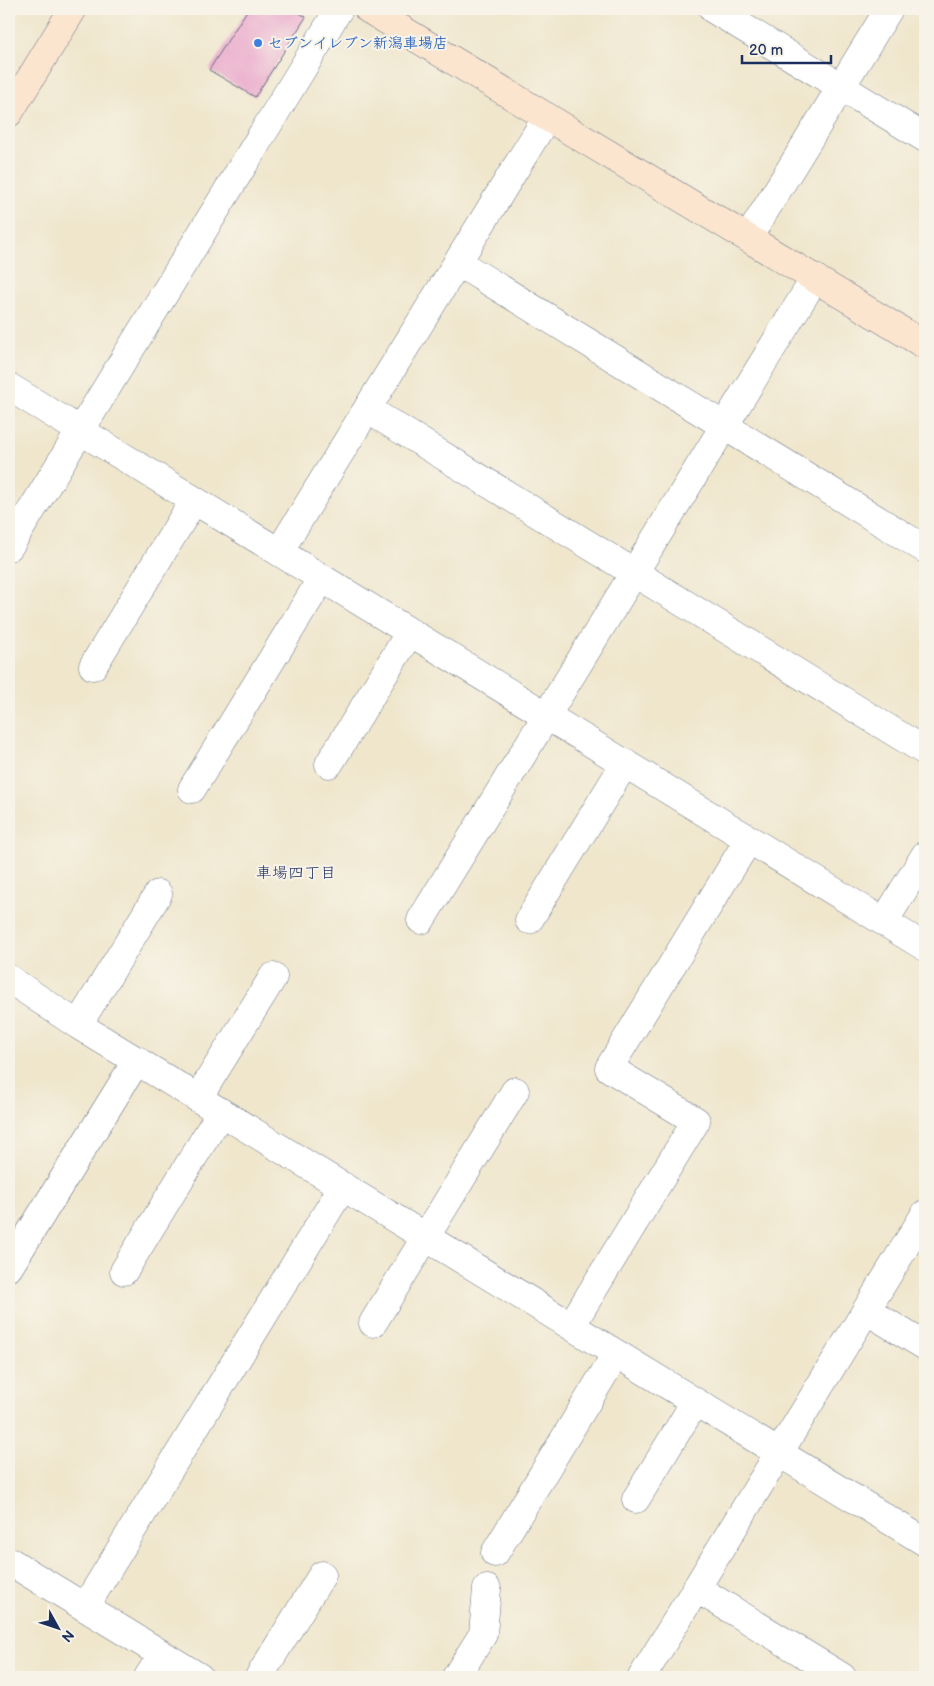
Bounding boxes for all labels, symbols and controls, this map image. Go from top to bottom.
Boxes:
scale bar [742,32,830,64]
place label: セブンイレブン新潟車場店 [268,34,448,53]
marker: セブンイレブン新潟車場店 [252,37,264,49]
text: 20 m [749,41,783,60]
district label: 車場四丁目 [256,864,336,883]
north arrow [32,1604,82,1654]
text: N [58,1627,77,1646]

